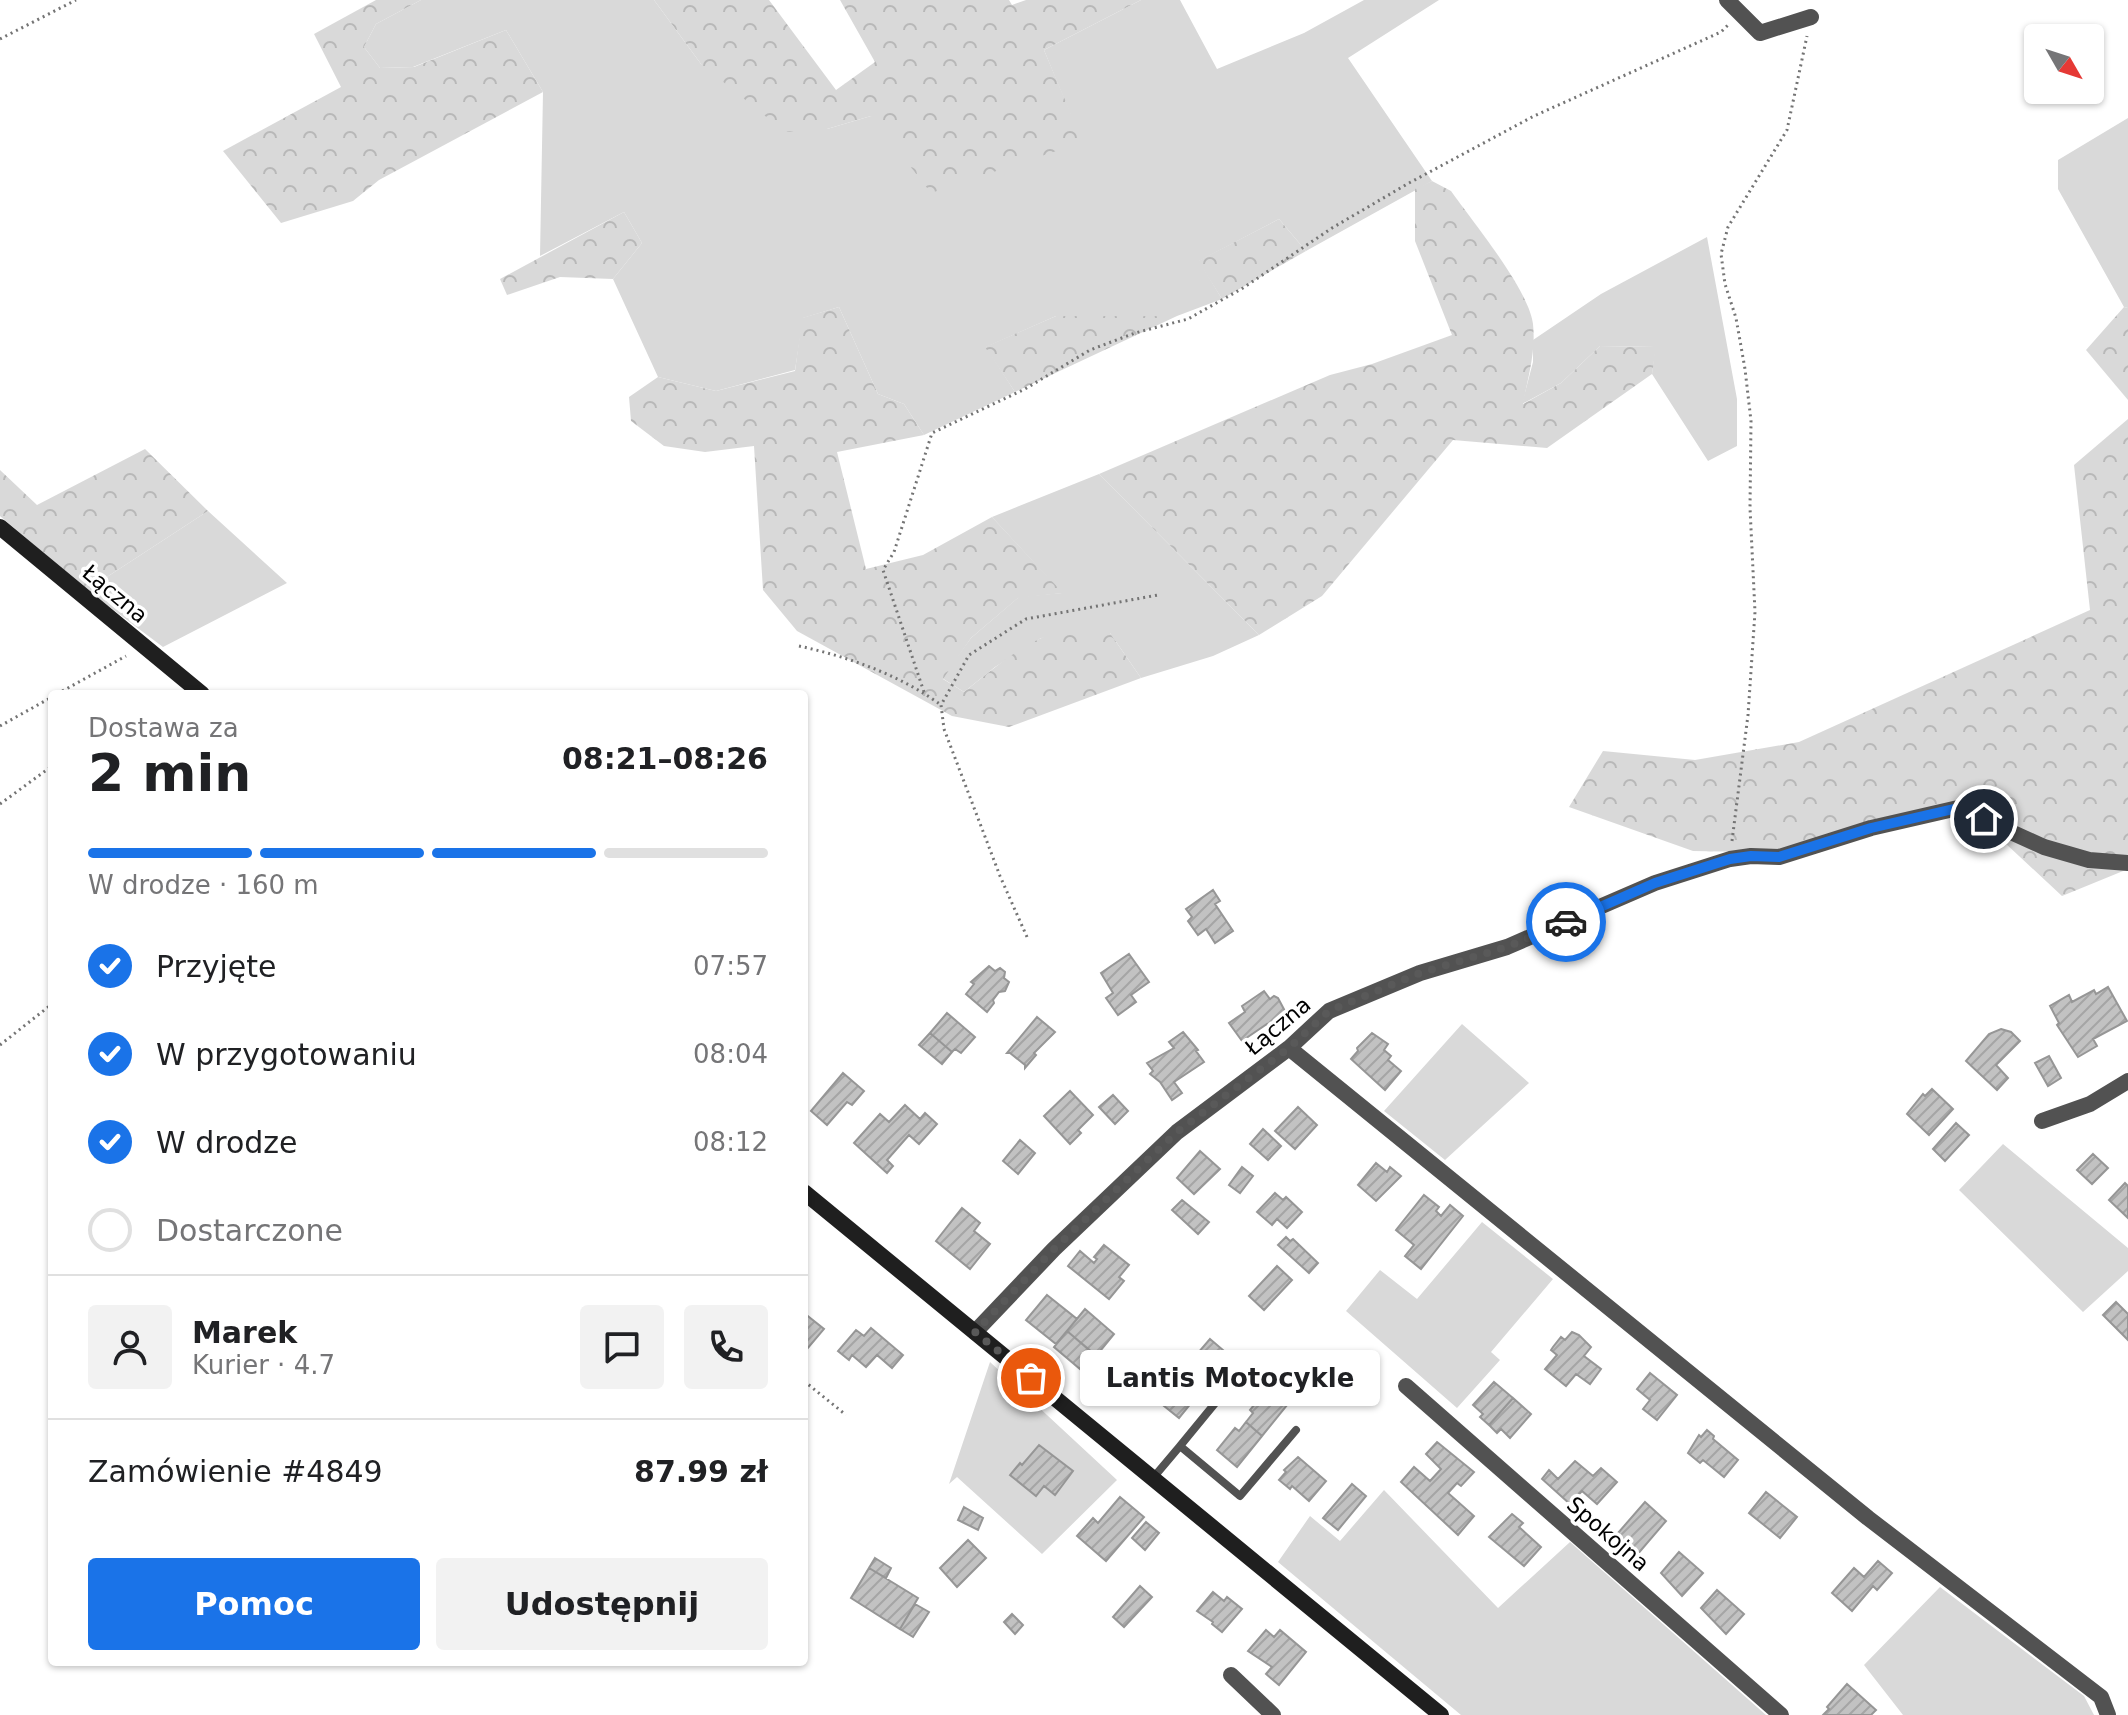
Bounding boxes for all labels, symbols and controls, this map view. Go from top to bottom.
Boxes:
north arrow [2024,24,2104,104]
map controls [2024,24,2104,104]
street label: Łączna [77,559,152,628]
text: Dostawa za [88,713,239,743]
text: 08:21–08:26 [562,741,768,776]
text: 2 min [88,743,251,803]
pin [1950,785,2018,853]
icon: home [1962,797,2006,841]
text: W drodze · 160 m [88,870,319,900]
courier [1526,882,1606,962]
icon: car [1544,900,1588,944]
icon: check [88,944,132,988]
text: Przyjęte [156,949,276,984]
text: 07:57 [693,951,768,981]
street label: Łączna [1240,992,1315,1061]
icon: check [88,1032,132,1076]
text: W przygotowaniu [156,1037,417,1072]
text: 08:04 [693,1039,768,1069]
icon: check [88,1120,132,1164]
text: W drodze [156,1125,298,1160]
text: 08:12 [693,1127,768,1157]
text: Dostarczone [156,1213,343,1248]
button: person [88,1305,172,1389]
button: chat [580,1305,664,1389]
button: phone [684,1305,768,1389]
text: Marek [192,1315,297,1350]
pin [997,1344,1065,1412]
text: Kurier · 4.7 [192,1350,335,1380]
callout: Lantis Motocykle [1079,1350,1379,1406]
icon: bag [1009,1356,1053,1400]
text: Lantis Motocykle [1106,1363,1354,1393]
text: Zamówienie #4849 [88,1454,383,1489]
text: 87.99 zł [634,1454,768,1489]
street label: Spokojna [1562,1492,1654,1576]
button: Pomoc [88,1558,420,1650]
button: Udostępnij [436,1558,768,1650]

